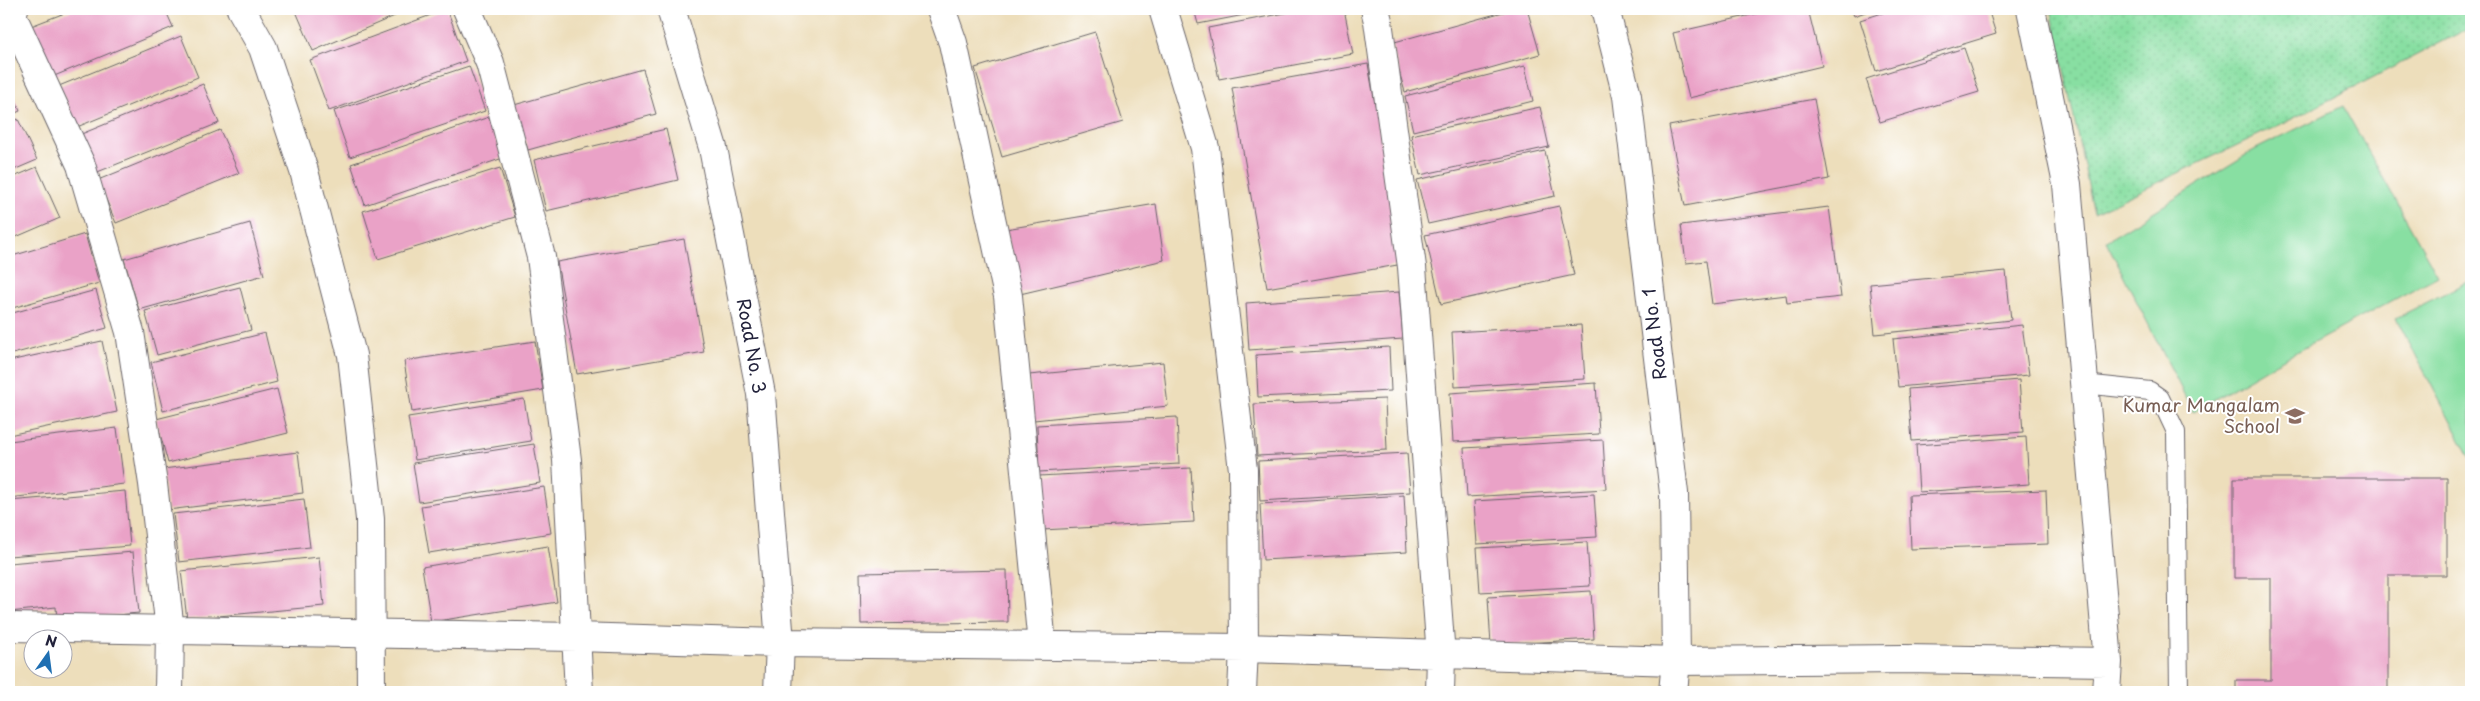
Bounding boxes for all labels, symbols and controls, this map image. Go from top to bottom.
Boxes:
street label: Road No. 1 [1634,287,1673,382]
street label: Road No. 3 [731,296,774,395]
place label: Kumar Mangalam School [2123,391,2280,439]
school or university icon: Kumar Mangalam School [2284,405,2306,427]
north arrow [22,628,72,678]
text: N [43,629,59,652]

